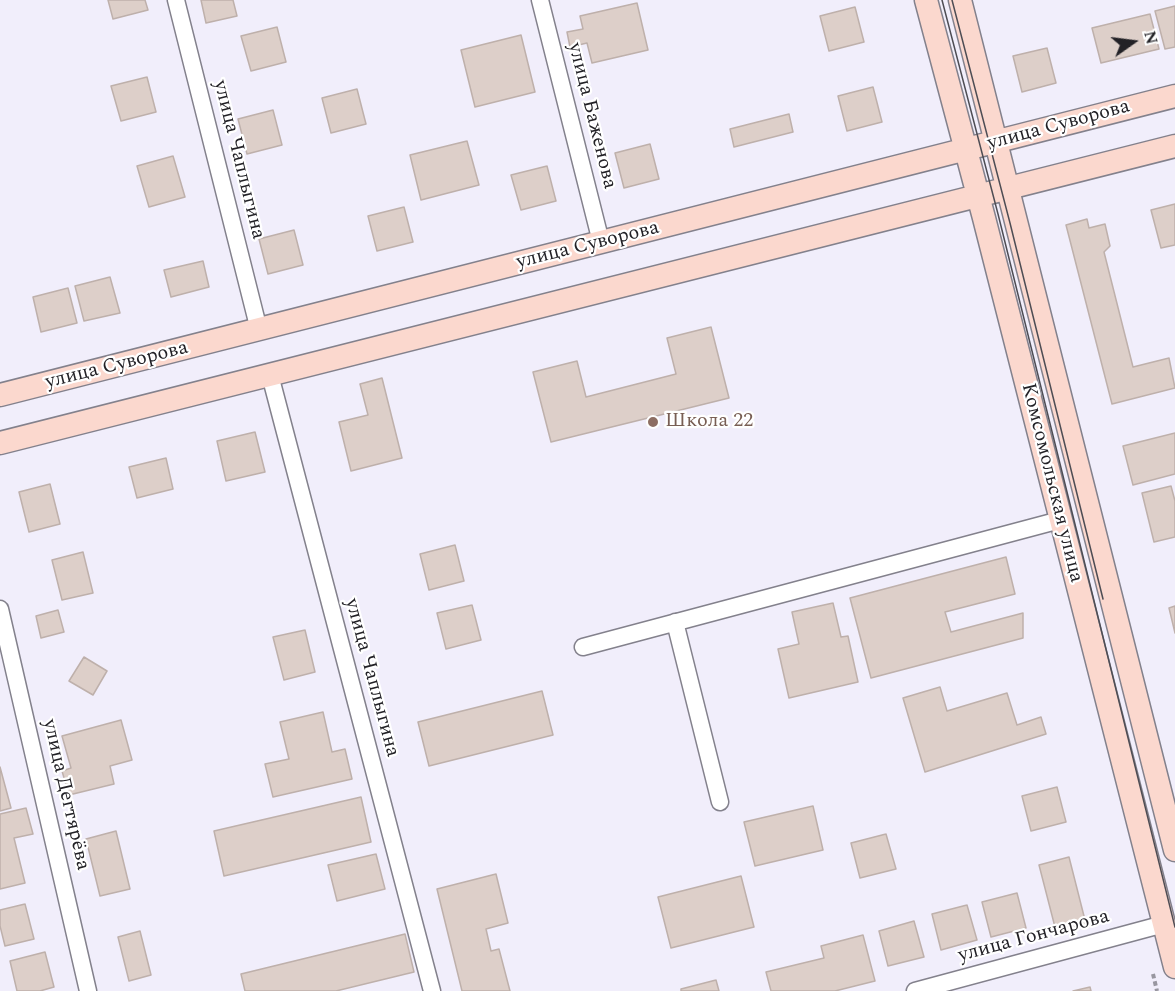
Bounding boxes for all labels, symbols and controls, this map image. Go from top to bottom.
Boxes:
north arrow [1103,12,1163,72]
text: N [1137,28,1164,47]
street label: улица Баженова [561,40,621,192]
street label: улица Чаплыгина [207,78,269,242]
street label: улица Суворова [985,95,1133,157]
street label: улица Суворова [514,217,662,275]
street label: улица Суворова [43,337,191,395]
street label: Комсомольская улица [1015,381,1087,585]
place label: Школа 22 [665,410,753,434]
marker: Школа 22 [646,415,660,429]
street label: улица Чаплыгина [338,596,404,760]
street label: улица Дегтярёва [36,717,94,873]
street label: улица Гончарова [956,905,1112,969]

